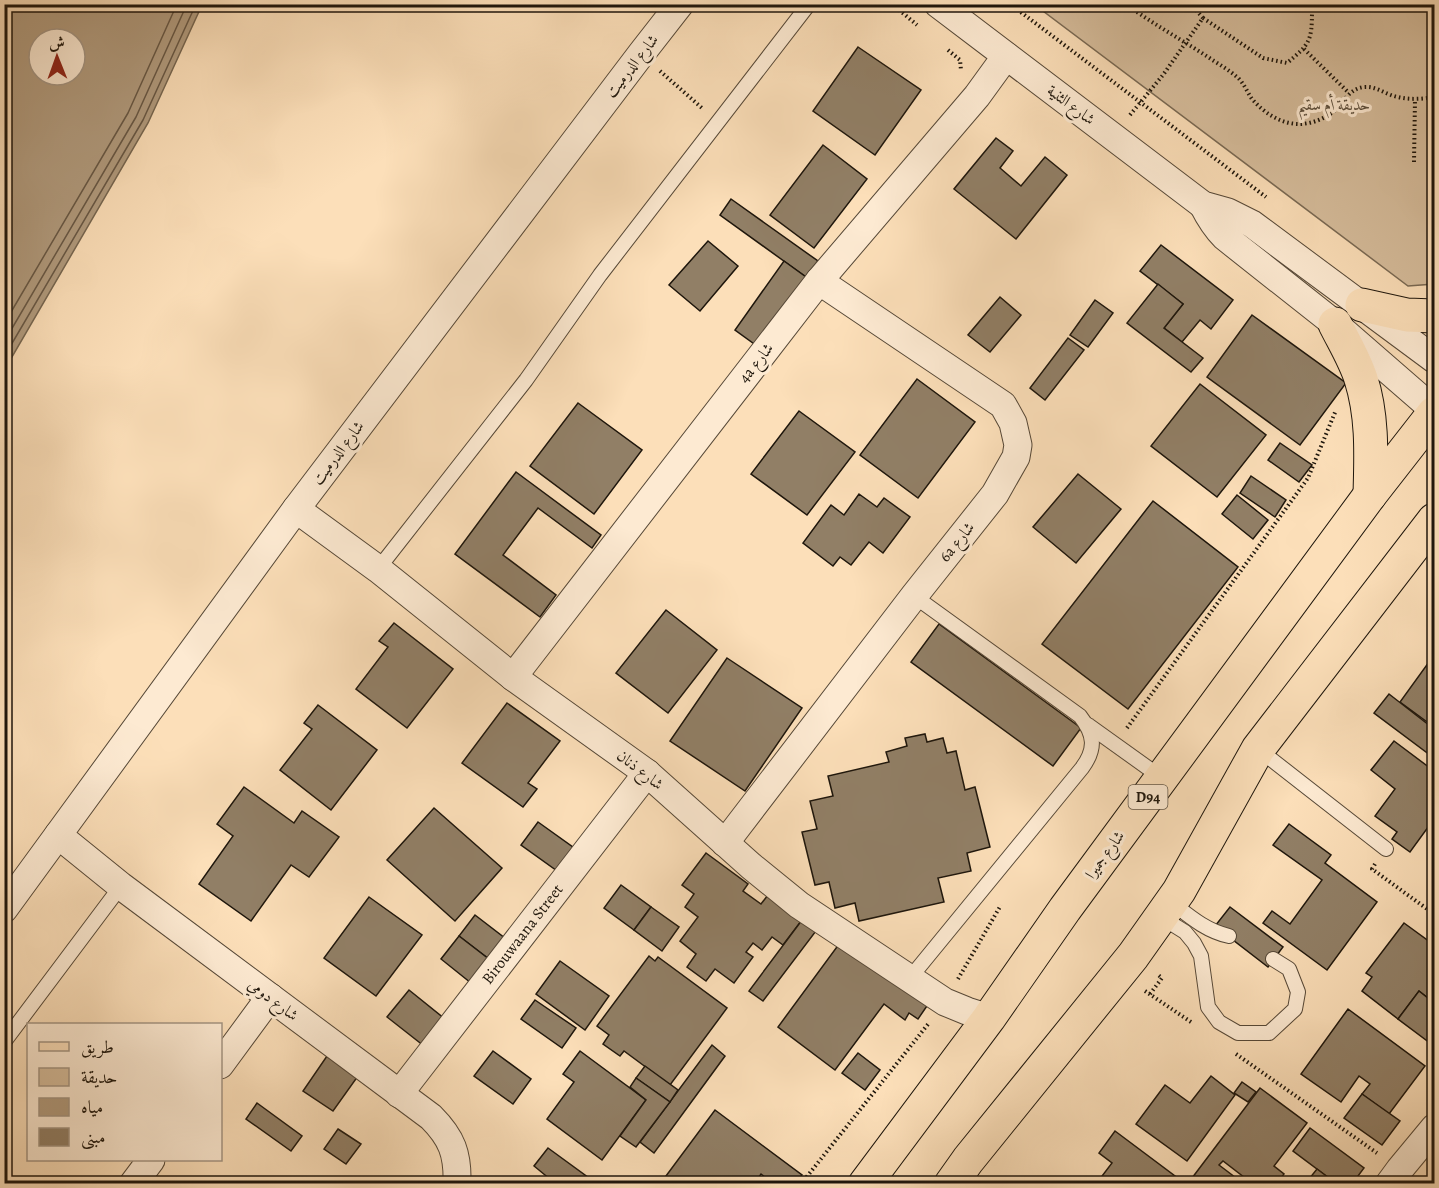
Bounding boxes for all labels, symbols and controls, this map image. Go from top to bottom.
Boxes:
north arrow [27,27,87,87]
street label: شارع الدرميت [600,30,665,104]
text: ش [49,32,65,54]
street label: شارع الثنية [1041,80,1100,132]
park label: حديقة أم سقيم [1298,93,1370,121]
street label: 4a شارع [733,338,780,389]
street label: شارع الدرميت [307,416,371,491]
street label: 6a شارع [934,517,982,568]
street label: شارع ذنان [611,745,668,797]
road number: D94 [1128,785,1168,809]
street label: شارع جميرا [1080,826,1132,885]
street label: Birouwaana Street [477,879,568,989]
street label: شارع دومي [242,974,303,1028]
legend [27,1023,222,1161]
text: طريق [81,1035,114,1059]
text: حديقة [81,1065,117,1089]
text: مياه [81,1095,103,1119]
text: مبنى [81,1125,106,1150]

